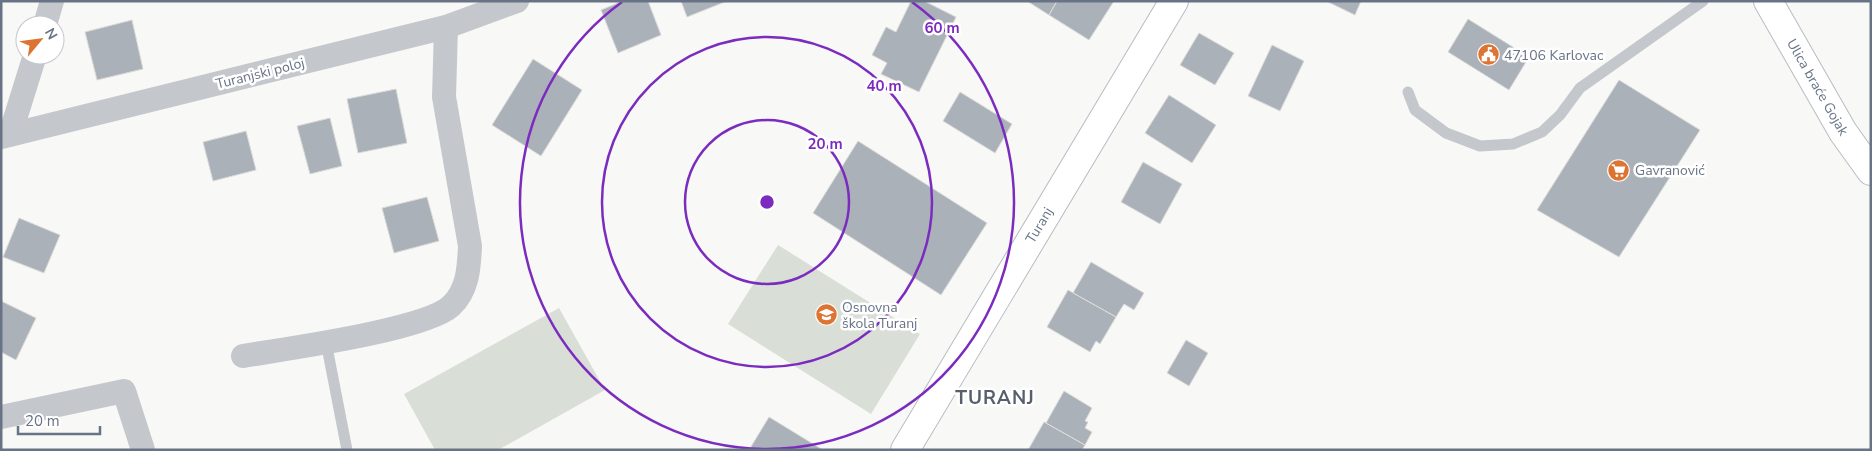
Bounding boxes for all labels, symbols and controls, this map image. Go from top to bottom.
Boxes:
north arrow [15,15,65,65]
text: 60 m [924,18,960,38]
text: N [40,25,62,43]
street label: Ulica braće Gojak [1782,35,1853,140]
public building icon: 47106 Karlovac [1476,43,1500,67]
place label: 47106 Karlovac [1504,46,1604,65]
street label: Turanjski poloj [214,53,306,94]
text: 40 m [866,76,902,96]
text: 20 m [807,134,843,154]
supermarket icon: Gavranović [1607,158,1631,182]
place label: Gavranović [1635,161,1705,180]
centre of rings [758,193,776,211]
street label: Turanj [1021,204,1058,247]
place label: Osnovna škola Turanj [842,298,917,333]
school or university icon: Osnovna škola Turanj [814,303,838,327]
district label: TURANJ [955,385,1035,411]
scale bar [18,404,100,436]
text: 20 m [25,411,60,431]

